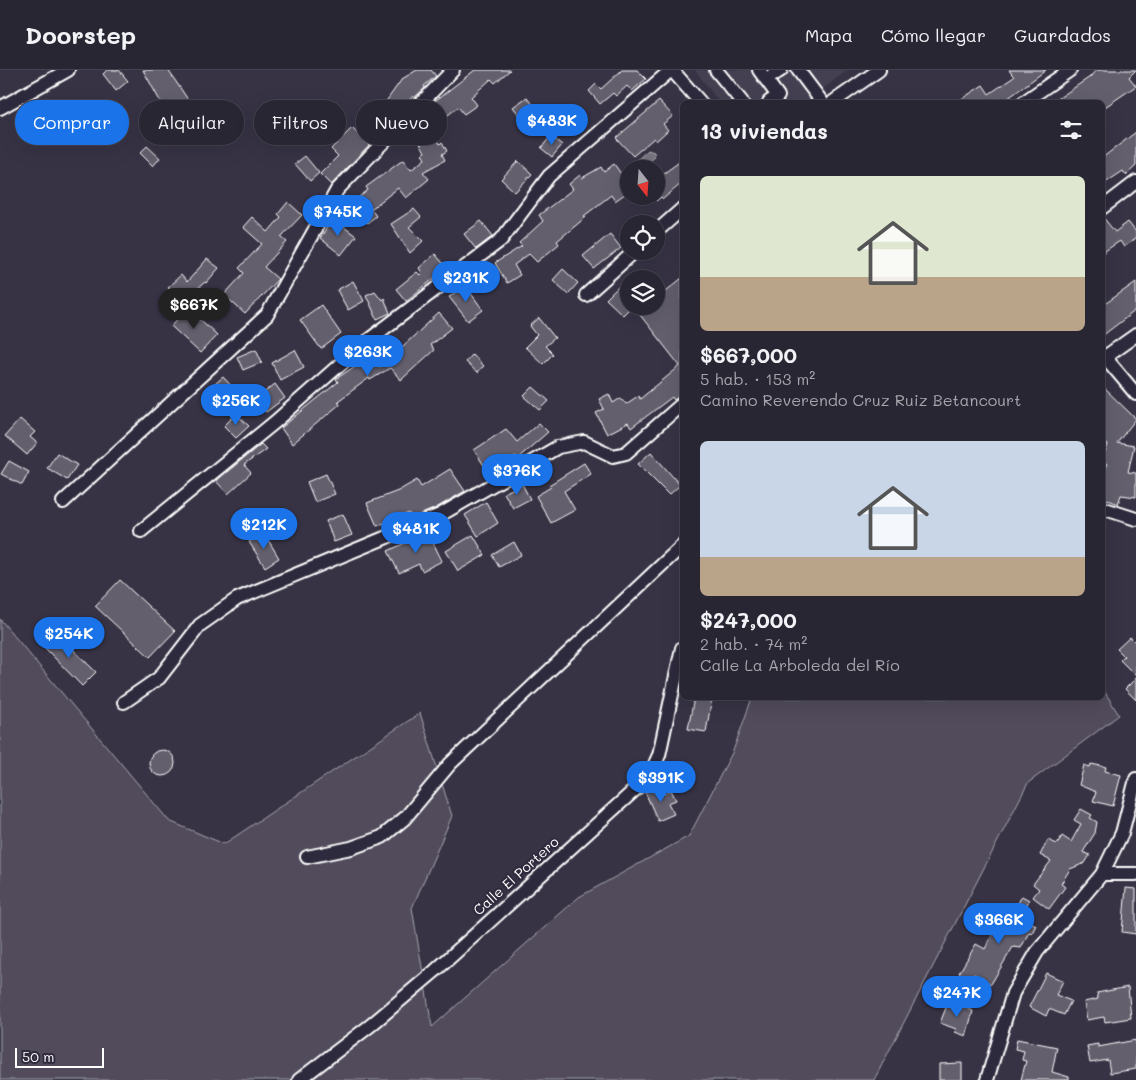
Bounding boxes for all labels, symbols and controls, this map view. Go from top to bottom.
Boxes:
text: Doorstep [25,19,136,50]
text: Mapa [805,23,853,47]
text: Cómo llegar [881,23,986,47]
text: Guardados [1014,23,1111,47]
chip: Comprar [15,100,129,145]
chip: Alquilar [139,100,244,145]
chip: Filtros [254,100,346,145]
chip: Nuevo [356,100,447,145]
pin: $483K [517,104,587,146]
text: $483K [527,109,577,130]
icon: filters [1057,116,1085,144]
text: 13 viviendas [700,117,828,144]
north arrow [620,160,665,205]
map controls [620,160,665,315]
pin: $745K [303,194,373,237]
text: $745K [314,200,362,221]
icon: home [848,208,938,298]
button: locate [620,215,665,260]
pin: $231K [431,260,501,303]
text: $231K [443,266,489,287]
button: layers [620,270,665,315]
pin: $667K [159,288,229,330]
text: $667K [170,293,218,314]
pin: $263K [333,334,403,377]
text: $263K [344,340,392,361]
text: $667,000 [700,341,797,368]
text: 5 hab. · 153 m² [700,368,815,389]
pin: $256K [201,384,271,426]
text: $256K [212,389,260,410]
text: Camino Reverendo Cruz Ruiz Betancourt [700,389,1021,410]
pin: $376K [482,454,552,496]
text: $376K [493,459,541,480]
icon: home [848,473,938,563]
pin: $212K [229,508,299,550]
pin: $481K [381,512,451,554]
text: $212K [241,513,287,534]
text: $481K [392,517,440,538]
text: $247,000 [700,606,797,633]
pin: $254K [34,616,104,659]
text: $254K [45,622,93,643]
text: 2 hab. · 74 m² [700,633,807,654]
text: Calle La Arboleda del Río [700,654,900,675]
pin: $391K [626,760,696,803]
text: $391K [638,766,684,787]
street label: Calle El Portero [469,832,563,919]
pin: $366K [964,902,1034,945]
text: $366K [974,908,1024,929]
pin: $247K [922,976,992,1018]
text: $247K [933,981,981,1002]
scale bar [15,1045,104,1068]
text: 50 m [22,1047,54,1066]

